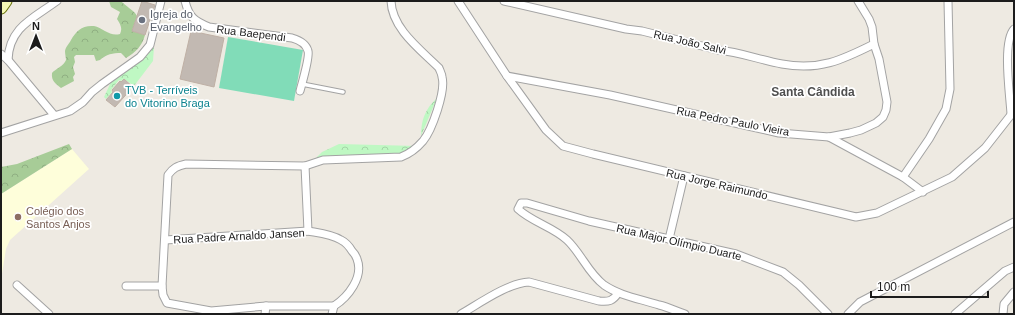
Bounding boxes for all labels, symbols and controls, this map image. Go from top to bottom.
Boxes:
place label: Igreja do Evangelho [150,8,202,33]
marker: Igreja do Evangelho [137,15,147,25]
north arrow [16,16,56,56]
text: N [32,20,40,32]
street label: Rua Baependi [216,23,286,43]
street label: Rua João Salvi [653,28,727,56]
place label: TVB - Terríveis do Vitorino Braga [125,84,211,109]
district label: Santa Cândida [771,85,855,99]
marker: TVB - Terríveis do Vitorino Braga [112,91,122,101]
street label: Rua Pedro Paulo Vieira [676,104,791,138]
street label: Rua Jorge Raimundo [665,166,769,202]
place label: Colégio dos Santos Anjos [26,205,91,230]
marker: Colégio dos Santos Anjos [13,212,23,222]
street label: Rua Major Olímpio Duarte [615,222,743,262]
street label: Rua Padre Arnaldo Jansen [173,227,305,245]
scale bar [871,273,988,299]
text: 100 m [877,280,910,294]

